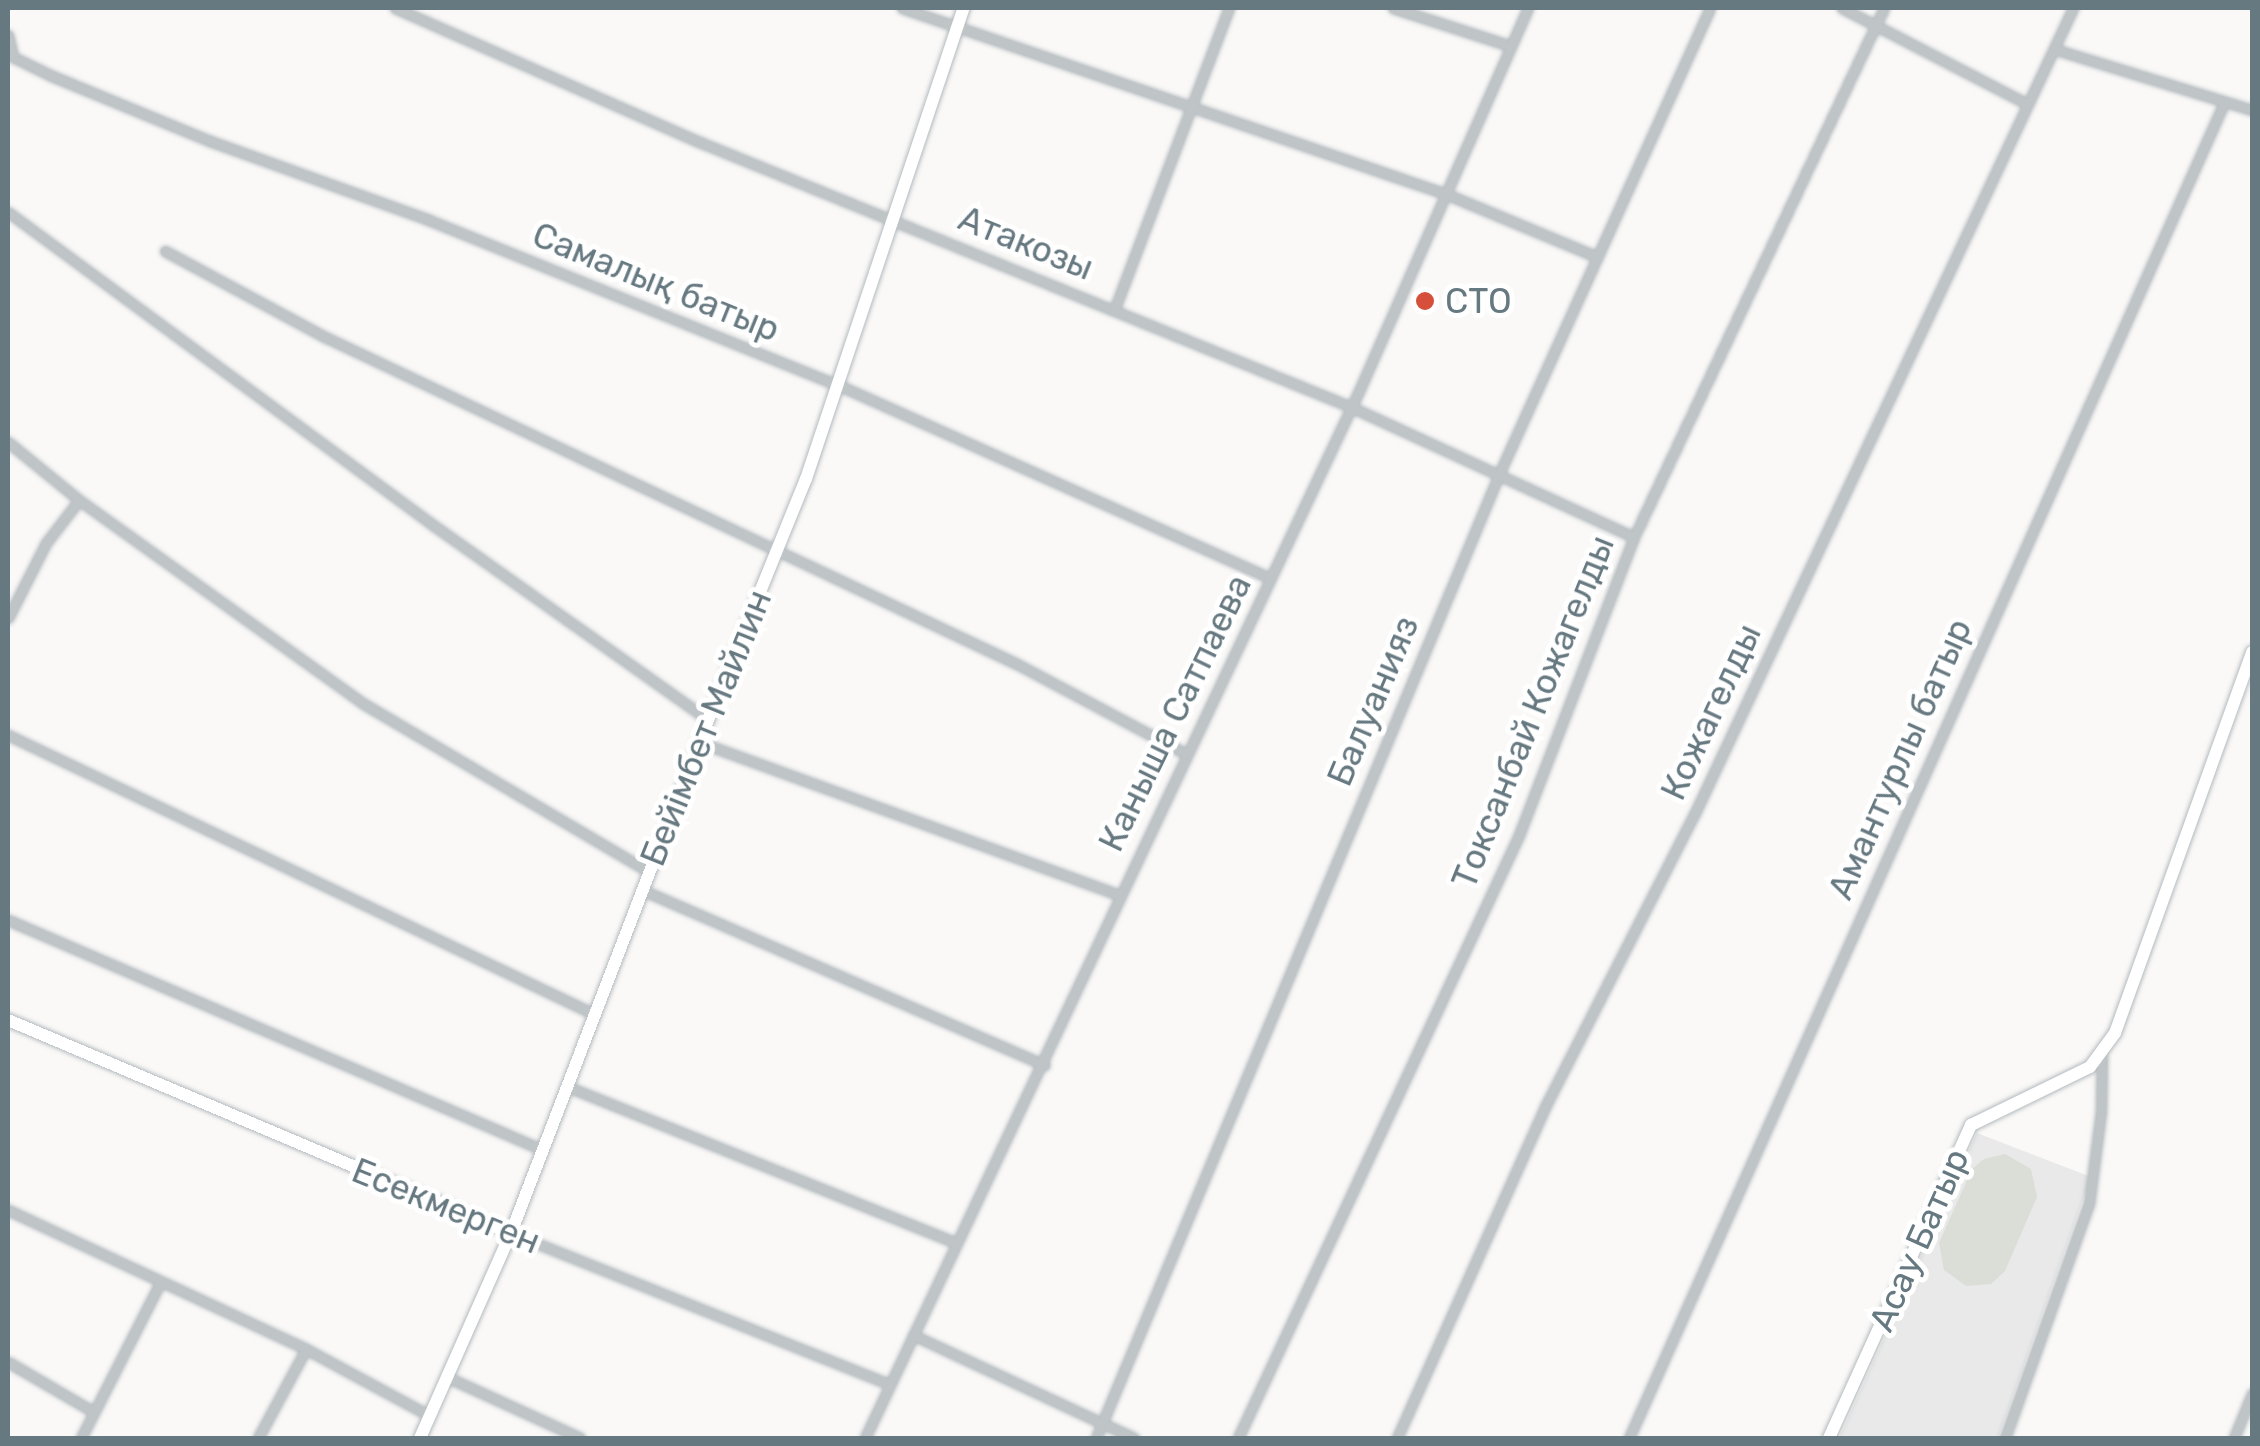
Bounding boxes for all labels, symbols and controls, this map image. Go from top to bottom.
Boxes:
street label: Атакозы [953,197,1099,289]
street label: Самалық батыр [527,213,785,351]
place label: CTO [1445,280,1512,322]
marker: CTO [1414,290,1436,312]
street label: Токсанбай Кожагелды [1443,529,1623,895]
street label: Каныша Сатпаева [1090,568,1260,858]
street label: Бейімбет Майлин [632,584,780,872]
street label: Балуанияз [1318,610,1428,792]
street label: Амантурлы батыр [1819,612,1981,906]
street label: Кожагелды [1652,618,1770,806]
street label: Асау Батыр [1860,1142,1978,1338]
street label: Eсекмерген [346,1149,546,1263]

